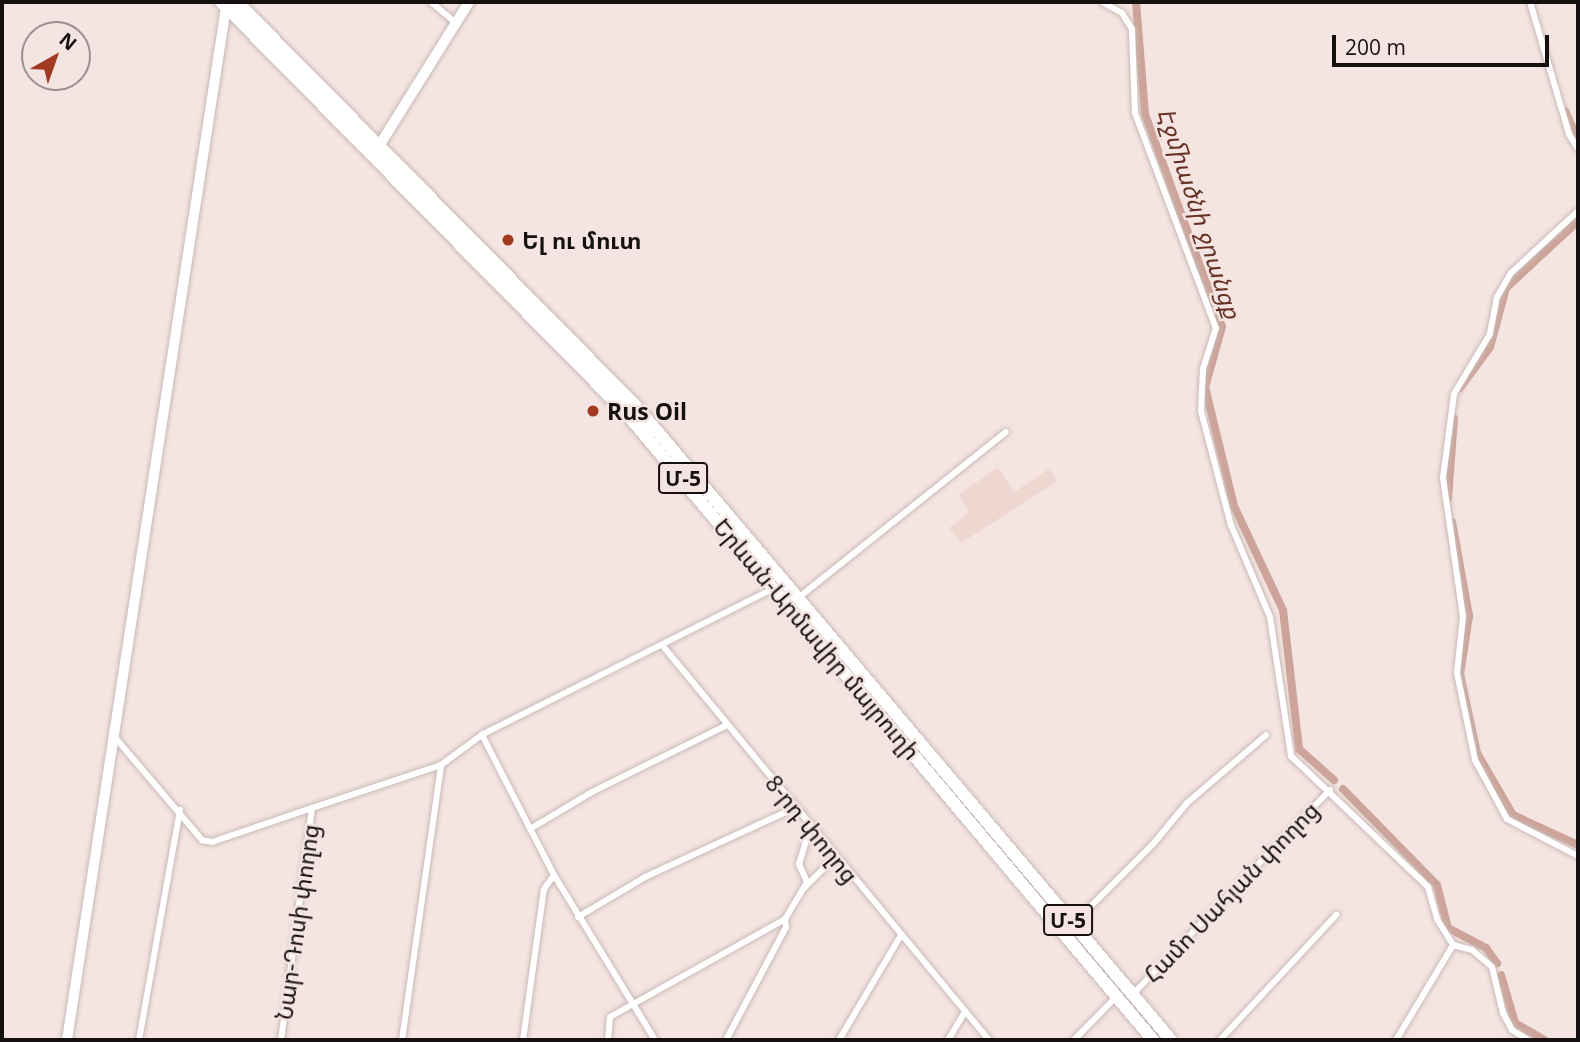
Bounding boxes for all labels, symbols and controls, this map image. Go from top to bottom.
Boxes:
north arrow [21,21,91,91]
scale bar [1335,21,1552,65]
text: N [54,27,82,56]
text: 200 m [1345,33,1406,61]
water label: Էջմիածնի ջրանցք [1152,104,1248,322]
place label: Ել ու մուտ [522,226,642,254]
marker: Ել ու մուտ [500,232,516,248]
place label: Rus Oil [607,397,687,425]
marker: Rus Oil [585,403,601,419]
road number: Մ-5 [657,461,709,496]
street label: Երևան-Արմավիր մայրուղի [708,513,926,765]
street label: 8-րդ փողոց [760,769,864,889]
street label: Համո Սահյան փողոց [1138,796,1324,988]
street label: Նար-Դոսի փողոց [270,822,324,1022]
road number: Մ-5 [1042,902,1094,937]

